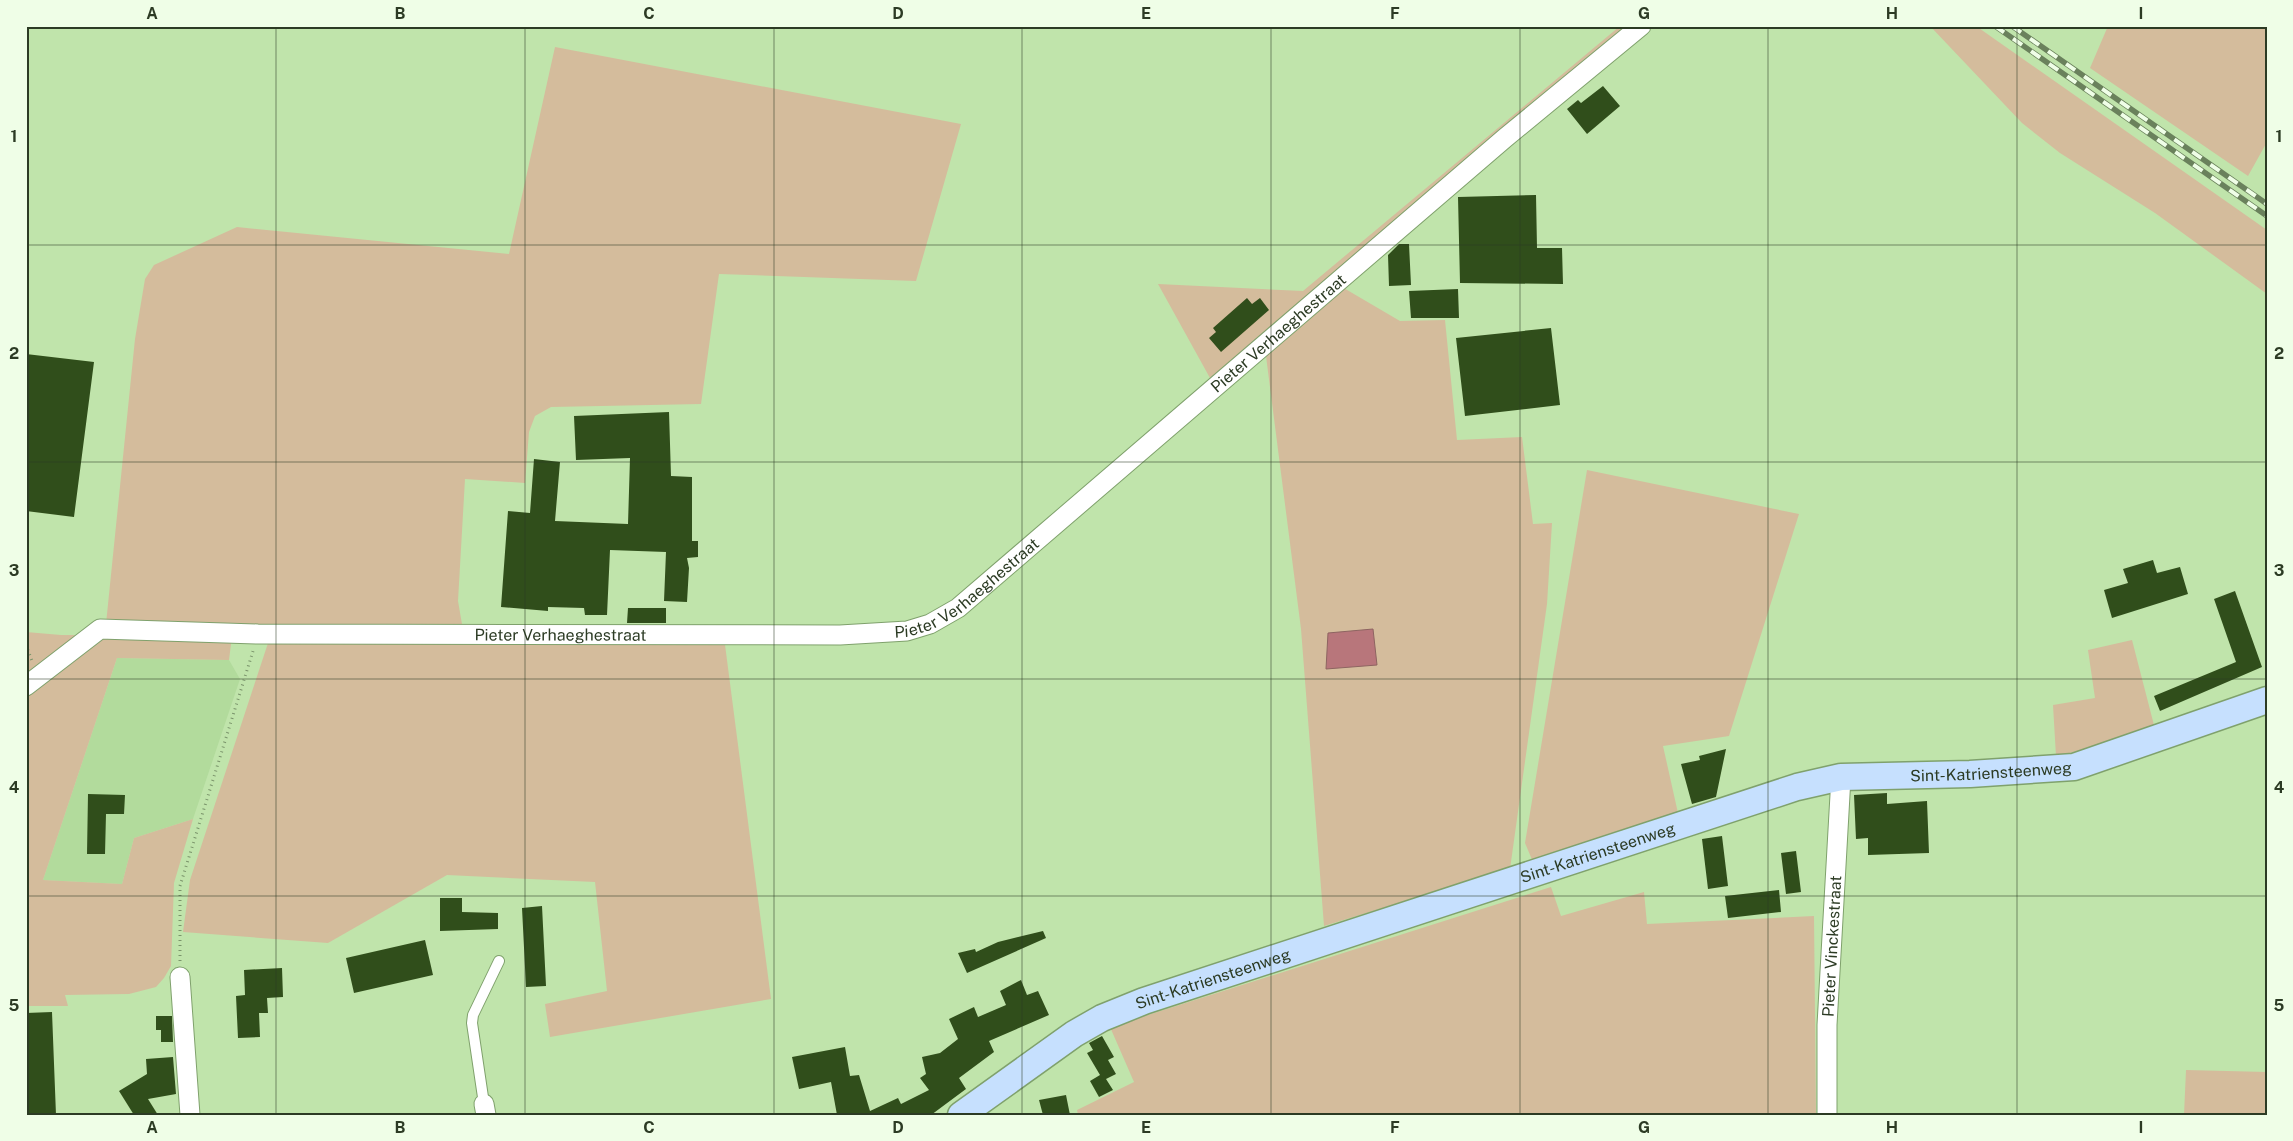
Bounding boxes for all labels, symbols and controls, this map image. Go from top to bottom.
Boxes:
text: A [146,4,158,23]
text: B [395,4,406,23]
text: C [643,4,655,23]
text: D [892,4,904,23]
text: E [1141,4,1151,23]
text: F [1390,4,1400,23]
text: G [1638,4,1650,23]
text: H [1886,4,1898,23]
text: I [2139,4,2143,23]
text: 1 [11,127,17,146]
text: 1 [2276,127,2282,146]
street label: Pieter Verhaeghestraat [1207,270,1350,397]
text: 2 [9,344,19,363]
text: 2 [2274,344,2284,363]
street label: Pieter Verhaeghestraat [894,534,1043,642]
text: 3 [9,561,19,580]
text: 3 [2274,561,2284,580]
street label: Pieter Verhaeghestraat [474,625,647,645]
street label: Sint-Katriensteenweg [1910,758,2073,785]
text: 4 [9,778,20,797]
text: 4 [2274,778,2285,797]
street label: Sint-Katriensteenweg [1518,819,1678,887]
street label: Pieter Vinckestraat [1818,875,1845,1017]
street label: Sint-Katriensteenweg [1133,945,1293,1013]
text: 5 [9,996,20,1015]
text: 5 [2274,996,2285,1015]
text: A [146,1118,158,1137]
text: B [395,1118,406,1137]
text: C [643,1118,655,1137]
text: D [892,1118,904,1137]
text: E [1141,1118,1151,1137]
text: F [1390,1118,1400,1137]
text: G [1638,1118,1650,1137]
text: H [1886,1118,1898,1137]
text: I [2139,1118,2143,1137]

